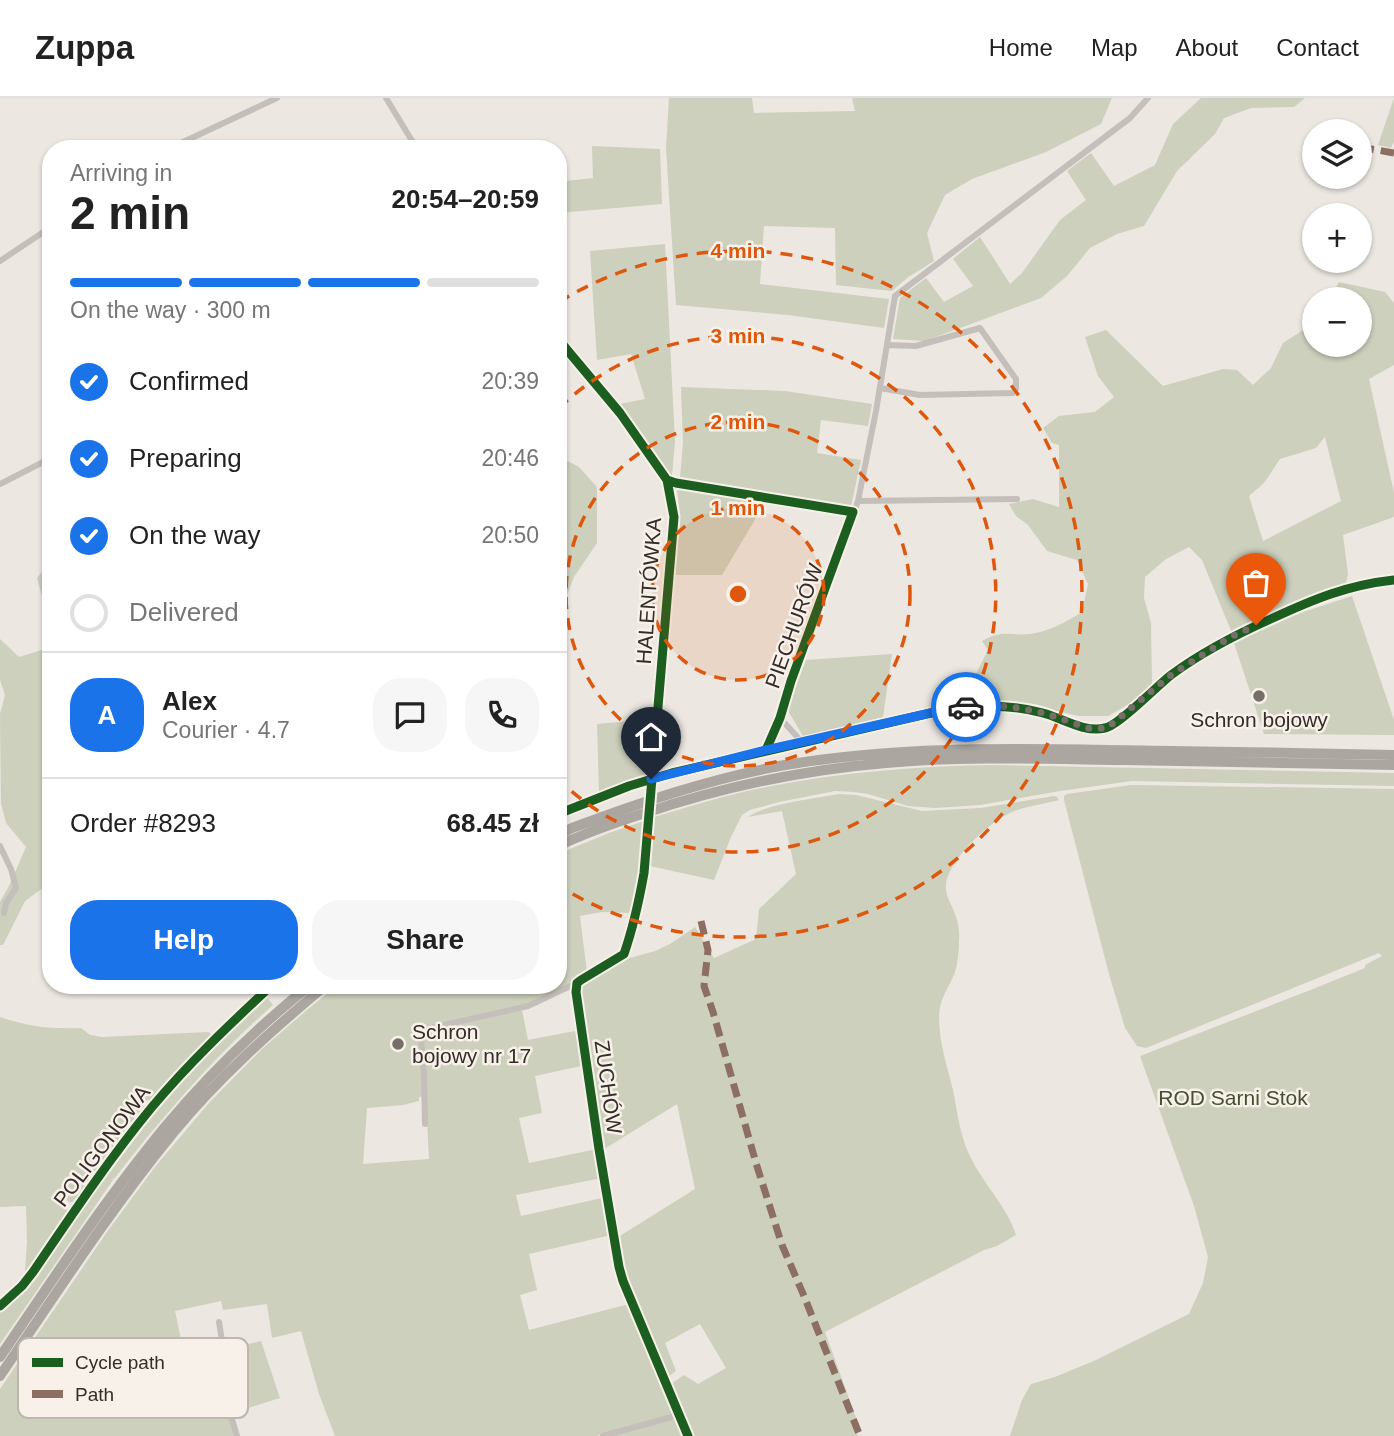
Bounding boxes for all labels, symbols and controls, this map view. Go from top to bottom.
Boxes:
text: Zuppa [35,29,134,66]
text: Home [989,34,1053,61]
text: Map [1091,34,1138,61]
text: About [1176,34,1238,61]
text: Contact [1276,34,1359,61]
map controls [1302,119,1372,357]
button: layers [1302,119,1372,189]
text: Arriving in [70,160,172,186]
text: 20:54–20:59 [392,184,539,214]
text: 2 min [70,187,190,239]
button: + [1302,203,1372,273]
text: 4 min [711,239,765,262]
button: − [1302,287,1372,357]
text: On the way · 300 m [70,297,271,323]
text: 3 min [711,324,765,347]
icon: check [70,363,108,401]
text: Confirmed [129,366,249,396]
text: 20:39 [481,368,539,394]
text: 2 min [711,410,765,433]
icon: check [70,440,108,478]
text: Preparing [129,443,242,473]
text: 20:46 [481,445,539,471]
text: 1 min [711,496,765,519]
icon: check [70,517,108,555]
street label: HALENTÓWKA [632,517,665,665]
text: On the way [129,520,261,550]
text: 20:50 [481,522,539,548]
pin [1226,553,1286,625]
street label: PIECHURÓW [760,560,827,691]
icon: bag [1237,564,1275,602]
centre of rings [726,582,750,606]
text: Delivered [129,597,239,627]
courier [931,672,1001,742]
button: chat [373,678,447,752]
button: phone [465,678,539,752]
text: Alex [162,686,217,716]
icon: car [947,688,985,726]
marker: Schron bojowy [1251,688,1267,704]
text: A [98,700,116,730]
pin [621,707,681,779]
place label: Schron bojowy [1190,708,1328,731]
text: Courier · 4.7 [162,717,290,743]
icon: home [632,718,670,756]
text: Order #8293 [70,808,216,838]
text: 68.45 zł [446,808,539,838]
button: Help [70,900,298,980]
button: Share [312,900,539,980]
place label: Schron bojowy nr 17 [412,1020,531,1067]
marker: Schron bojowy nr 17 [390,1036,406,1052]
street label: ZUCHÓW [591,1039,626,1135]
street label: POLIGONOWA [49,1081,154,1211]
park label: ROD Sarni Stok [1158,1086,1308,1109]
legend [18,1338,248,1418]
text: Cycle path [75,1352,165,1373]
text: Path [75,1384,114,1405]

